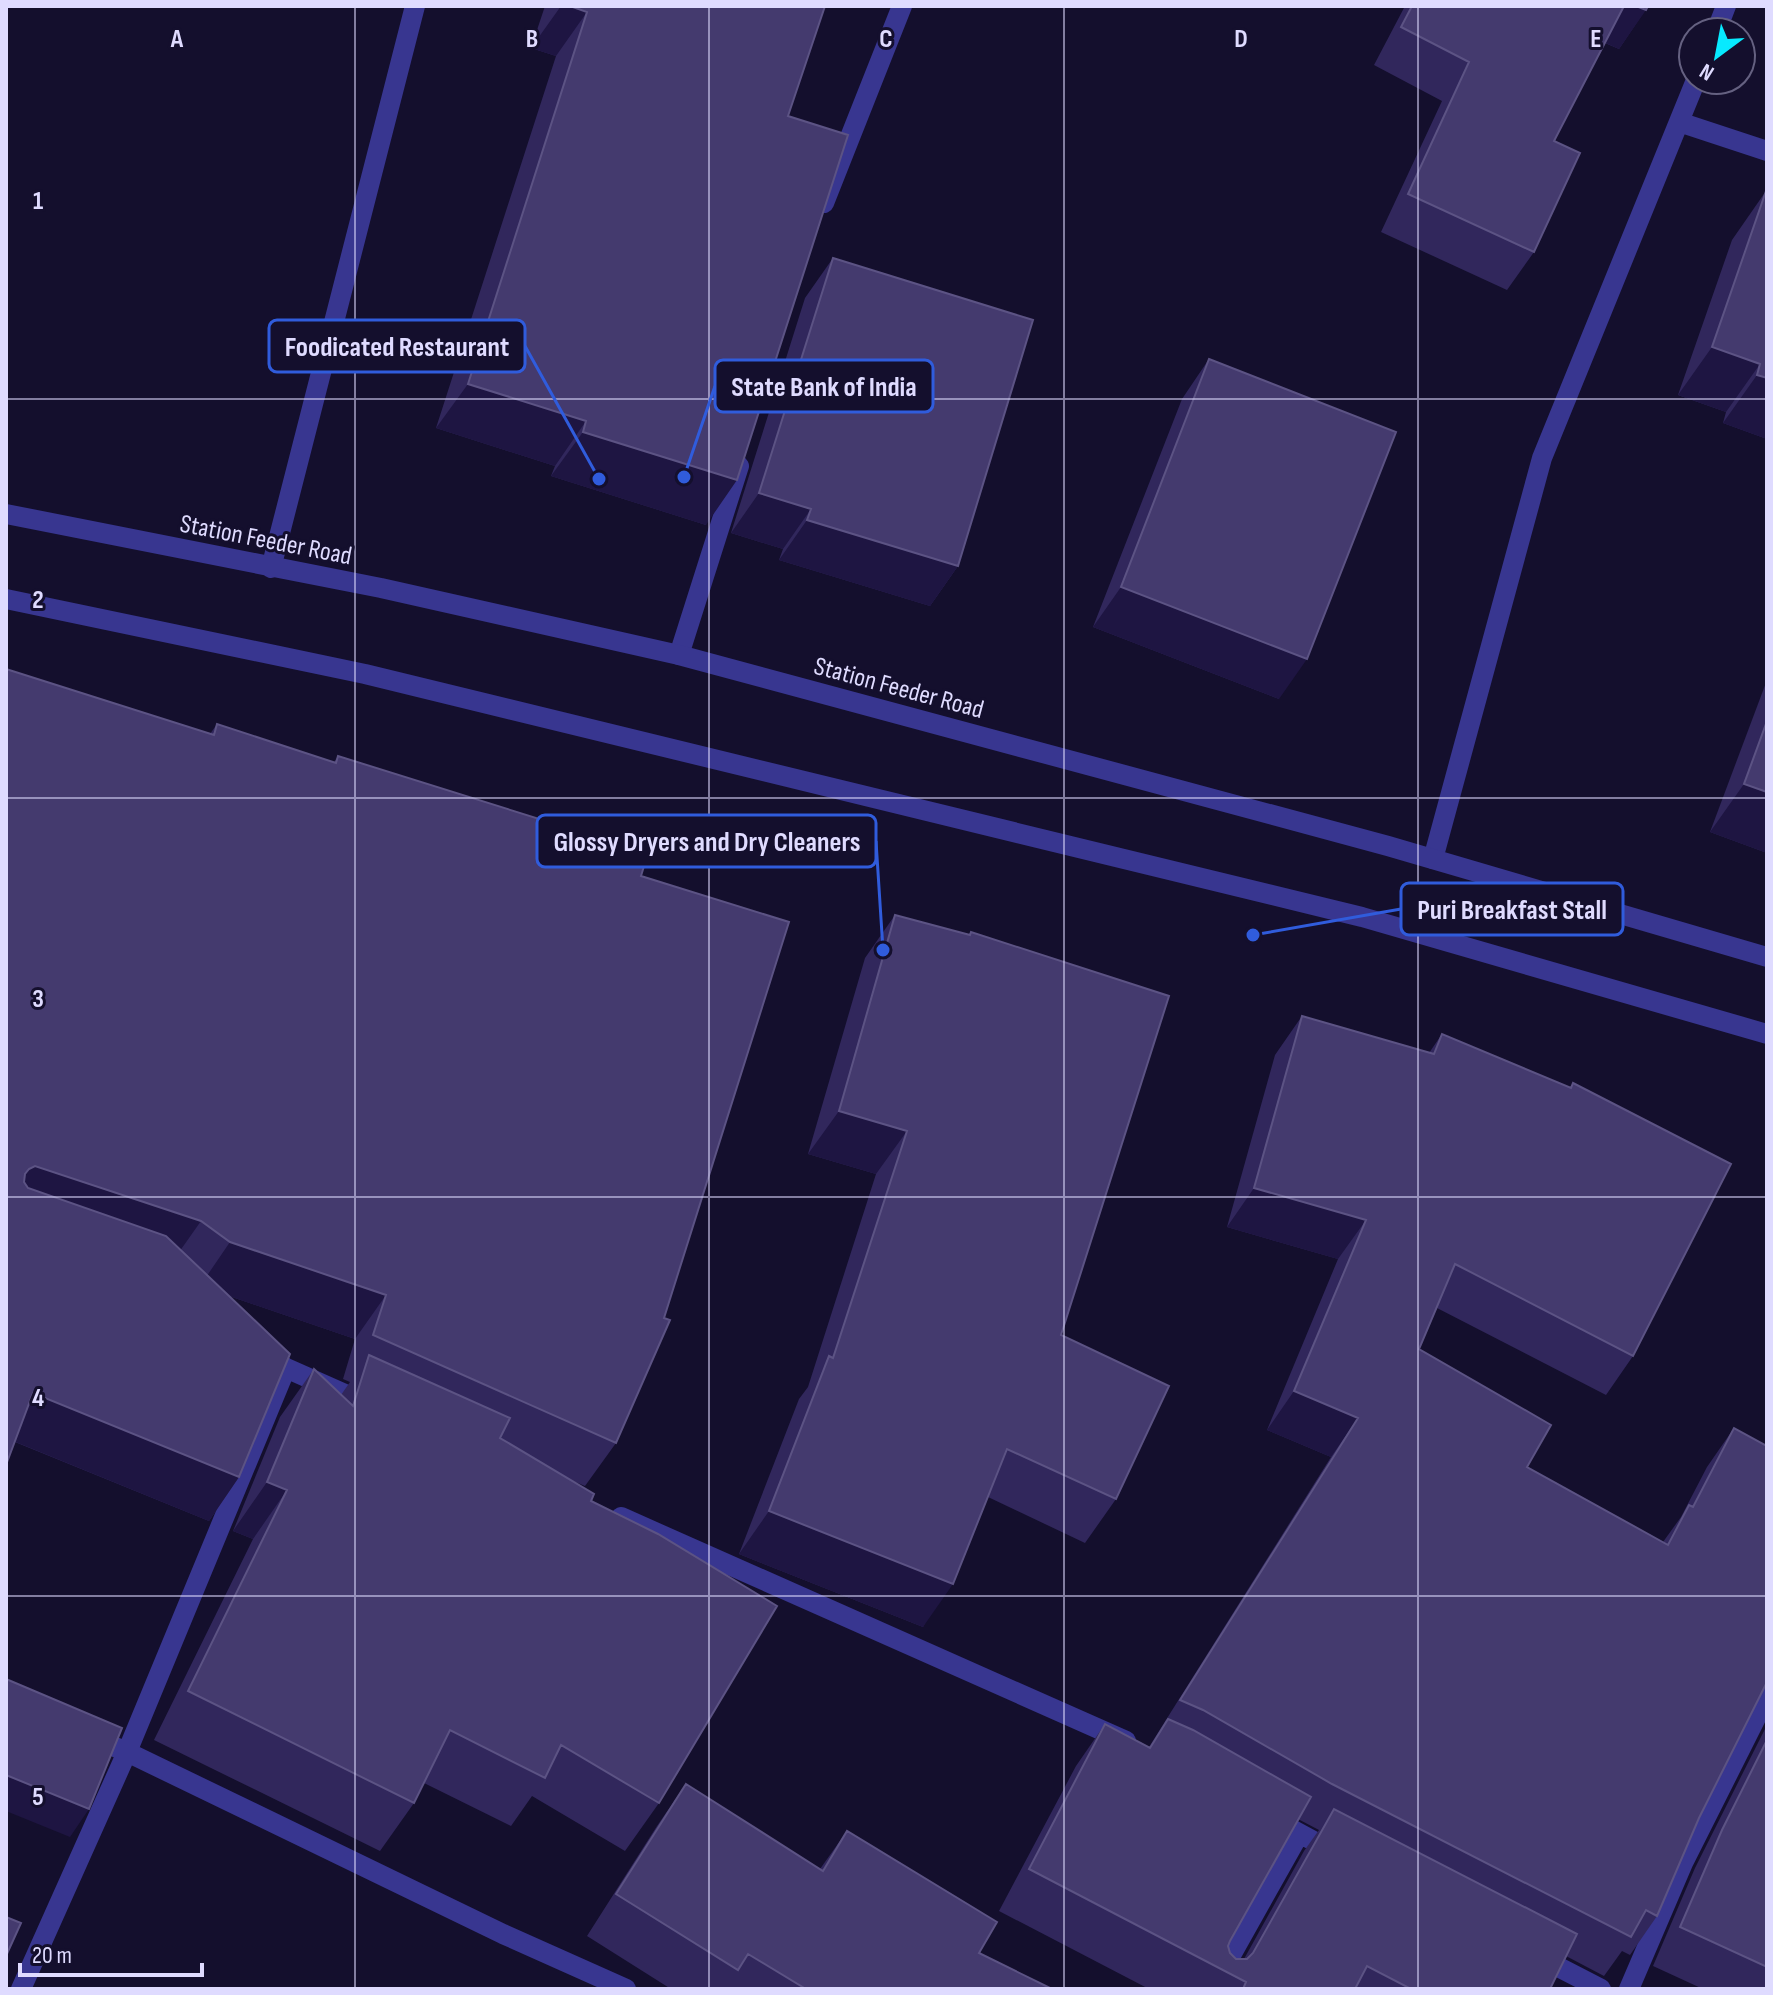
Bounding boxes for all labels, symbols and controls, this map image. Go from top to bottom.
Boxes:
north arrow [1677,16,1757,96]
text: A [170,24,184,55]
text: B [526,24,538,55]
text: C [879,24,893,55]
text: D [1234,24,1248,55]
text: E [1590,24,1602,55]
text: N [1695,57,1719,86]
text: 1 [33,186,43,217]
callout: Foodicated Restaurant [269,320,525,372]
text: Foodicated Restaurant [285,331,509,364]
callout: State Bank of India [715,360,933,412]
text: State Bank of India [731,371,917,404]
street label: Station Feeder Road [177,509,354,572]
text: 2 [32,585,44,616]
street label: Station Feeder Road [810,651,987,726]
callout: Glossy Dryers and Dry Cleaners [537,815,876,867]
text: Glossy Dryers and Dry Cleaners [553,826,861,859]
callout: Puri Breakfast Stall [1401,883,1623,935]
text: Puri Breakfast Stall [1417,894,1607,927]
text: 3 [32,984,44,1015]
text: 4 [32,1383,44,1414]
text: 5 [32,1782,44,1813]
scale bar [20,1927,202,1977]
text: 20 m [32,1941,72,1970]

